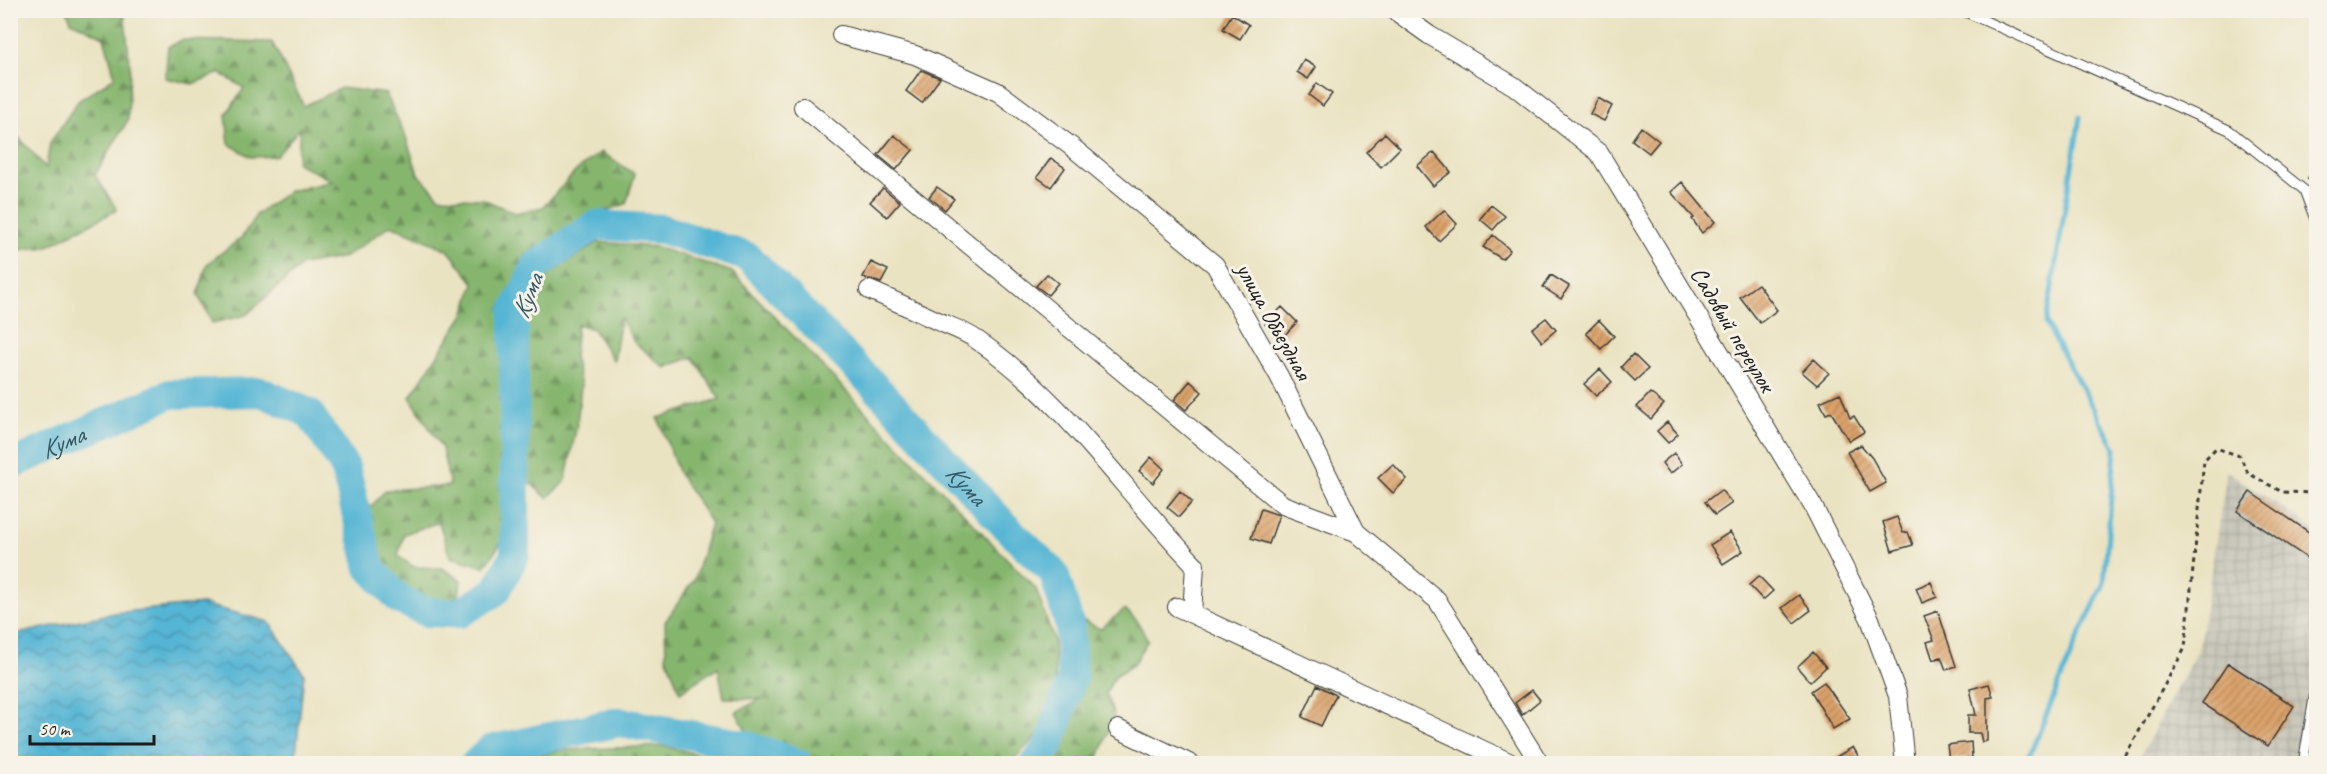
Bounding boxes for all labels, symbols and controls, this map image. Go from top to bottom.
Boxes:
street label: улица Обьездная [1229,255,1319,386]
street label: Садовый переулок [1684,261,1783,399]
water label: Кума [504,267,552,323]
water label: Кума [35,417,92,467]
water label: Кума [939,457,995,514]
scale bar [30,708,154,746]
text: 50 m [39,718,72,740]

